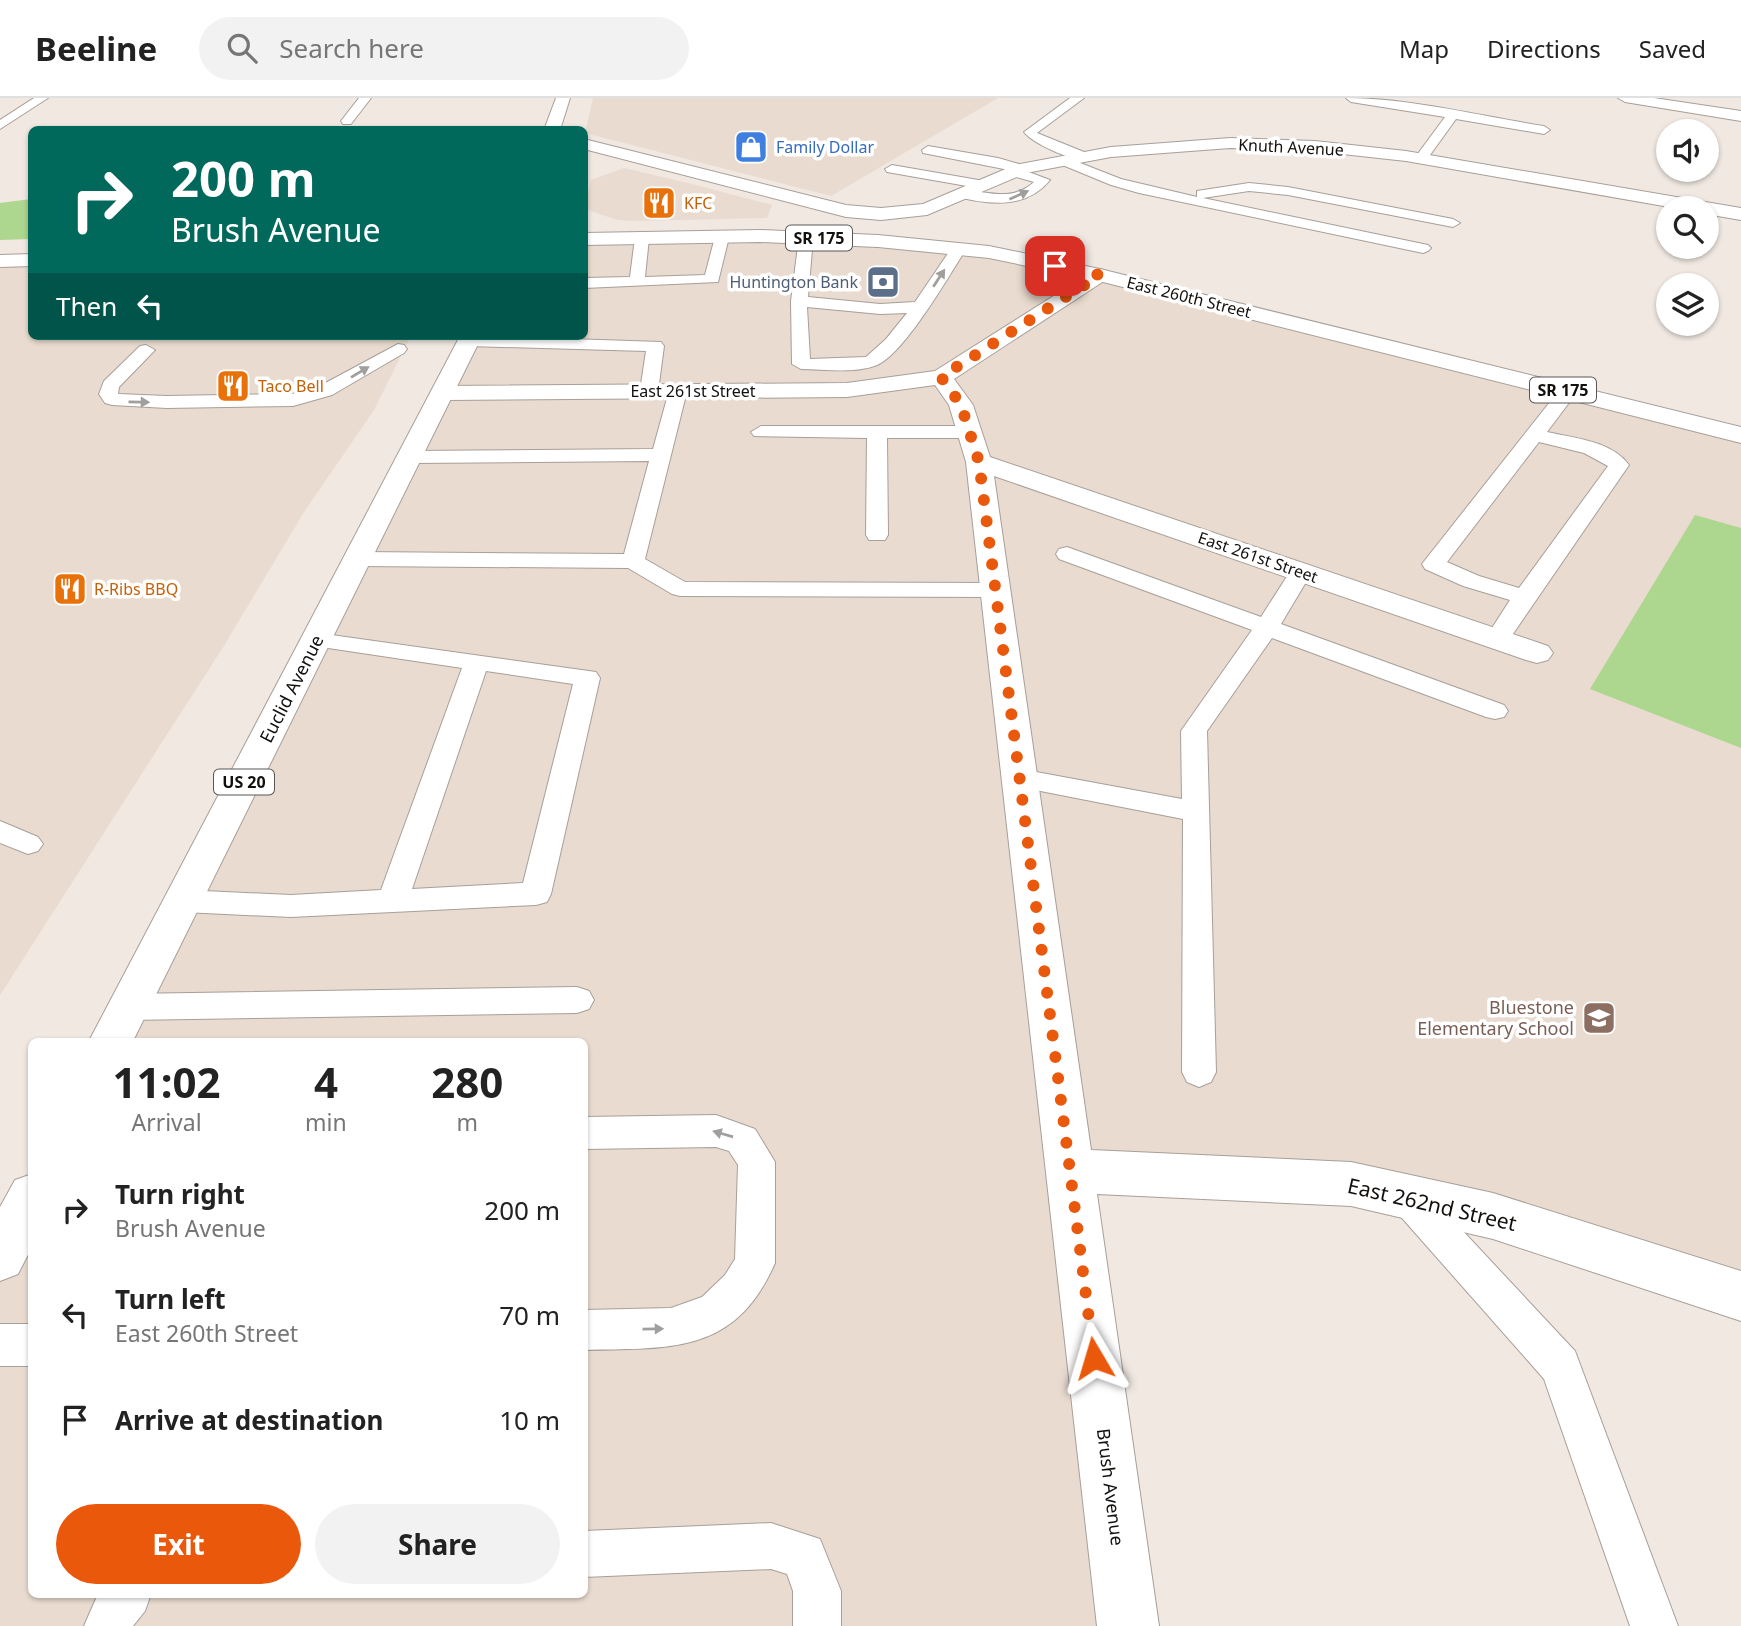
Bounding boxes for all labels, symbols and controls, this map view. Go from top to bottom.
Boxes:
search box [199,17,689,80]
text: Beeline [35,26,157,71]
icon: search [223,29,261,67]
text: Search here [279,30,424,66]
text: Map [1399,32,1449,65]
text: Directions [1487,32,1601,65]
text: Saved [1639,32,1706,65]
map controls [1656,119,1719,336]
button: sound [1656,119,1719,182]
shop icon: Family Dollar [732,128,770,166]
street label: Knuth Avenue [1238,133,1344,161]
place label: Family Dollar [776,136,874,158]
text: 200 m [171,145,316,211]
icon: right [56,154,147,245]
restaurant icon: KFC [640,184,678,222]
one-way arrow [1009,189,1029,201]
place label: KFC [684,192,712,214]
button: search [1656,196,1719,259]
text: Brush Avenue [171,208,381,251]
road number: SR 175 [786,226,852,250]
pin [1025,236,1085,296]
icon: arrive [1036,247,1074,285]
bank icon: Huntington Bank [864,263,902,301]
one-way arrow [932,269,946,287]
place label: Huntington Bank [729,271,858,293]
street label: East 260th Street [1125,271,1254,323]
button: layers [1656,273,1719,336]
icon: left [131,287,169,325]
text: Then [56,288,117,324]
one-way arrow [350,366,369,378]
restaurant icon: Taco Bell [214,367,252,405]
place label: Taco Bell [258,375,324,397]
road number: SR 175 [1530,378,1596,402]
street label: East 261st Street [630,380,756,402]
one-way arrow [128,396,150,408]
street label: East 261st Street [1195,526,1321,588]
restaurant icon: R-Ribs BBQ [51,570,89,608]
place label: R-Ribs BBQ [94,578,178,600]
street label: Euclid Avenue [254,631,329,747]
road number: US 20 [214,769,274,794]
place label: Bluestone Elementary School [1417,995,1574,1040]
school or university icon: Bluestone Elementary School [1580,999,1618,1037]
text: 11:02 [113,1053,220,1110]
text: 4 [314,1053,338,1110]
text: 280 [431,1053,503,1110]
text: Arrival [131,1106,202,1138]
text: min [305,1106,347,1138]
text: m [457,1106,478,1138]
one-way arrow [713,1129,734,1139]
street label: East 262nd Street [1345,1171,1520,1237]
text: Turn right [115,1176,245,1212]
icon: right [56,1191,94,1229]
text: 200 m [484,1192,560,1228]
text: Brush Avenue [115,1212,266,1244]
text: Turn left [115,1281,226,1317]
icon: left [56,1296,94,1334]
text: 70 m [499,1297,560,1333]
text: East 260th Street [115,1317,298,1349]
position arrow [1057,1321,1131,1395]
one-way arrow [642,1323,664,1334]
icon: arrive [56,1401,94,1439]
text: Arrive at destination [115,1402,384,1438]
text: 10 m [499,1402,560,1438]
street label: Brush Avenue [1092,1427,1130,1547]
button: Exit [56,1504,301,1584]
button: Share [315,1504,560,1584]

